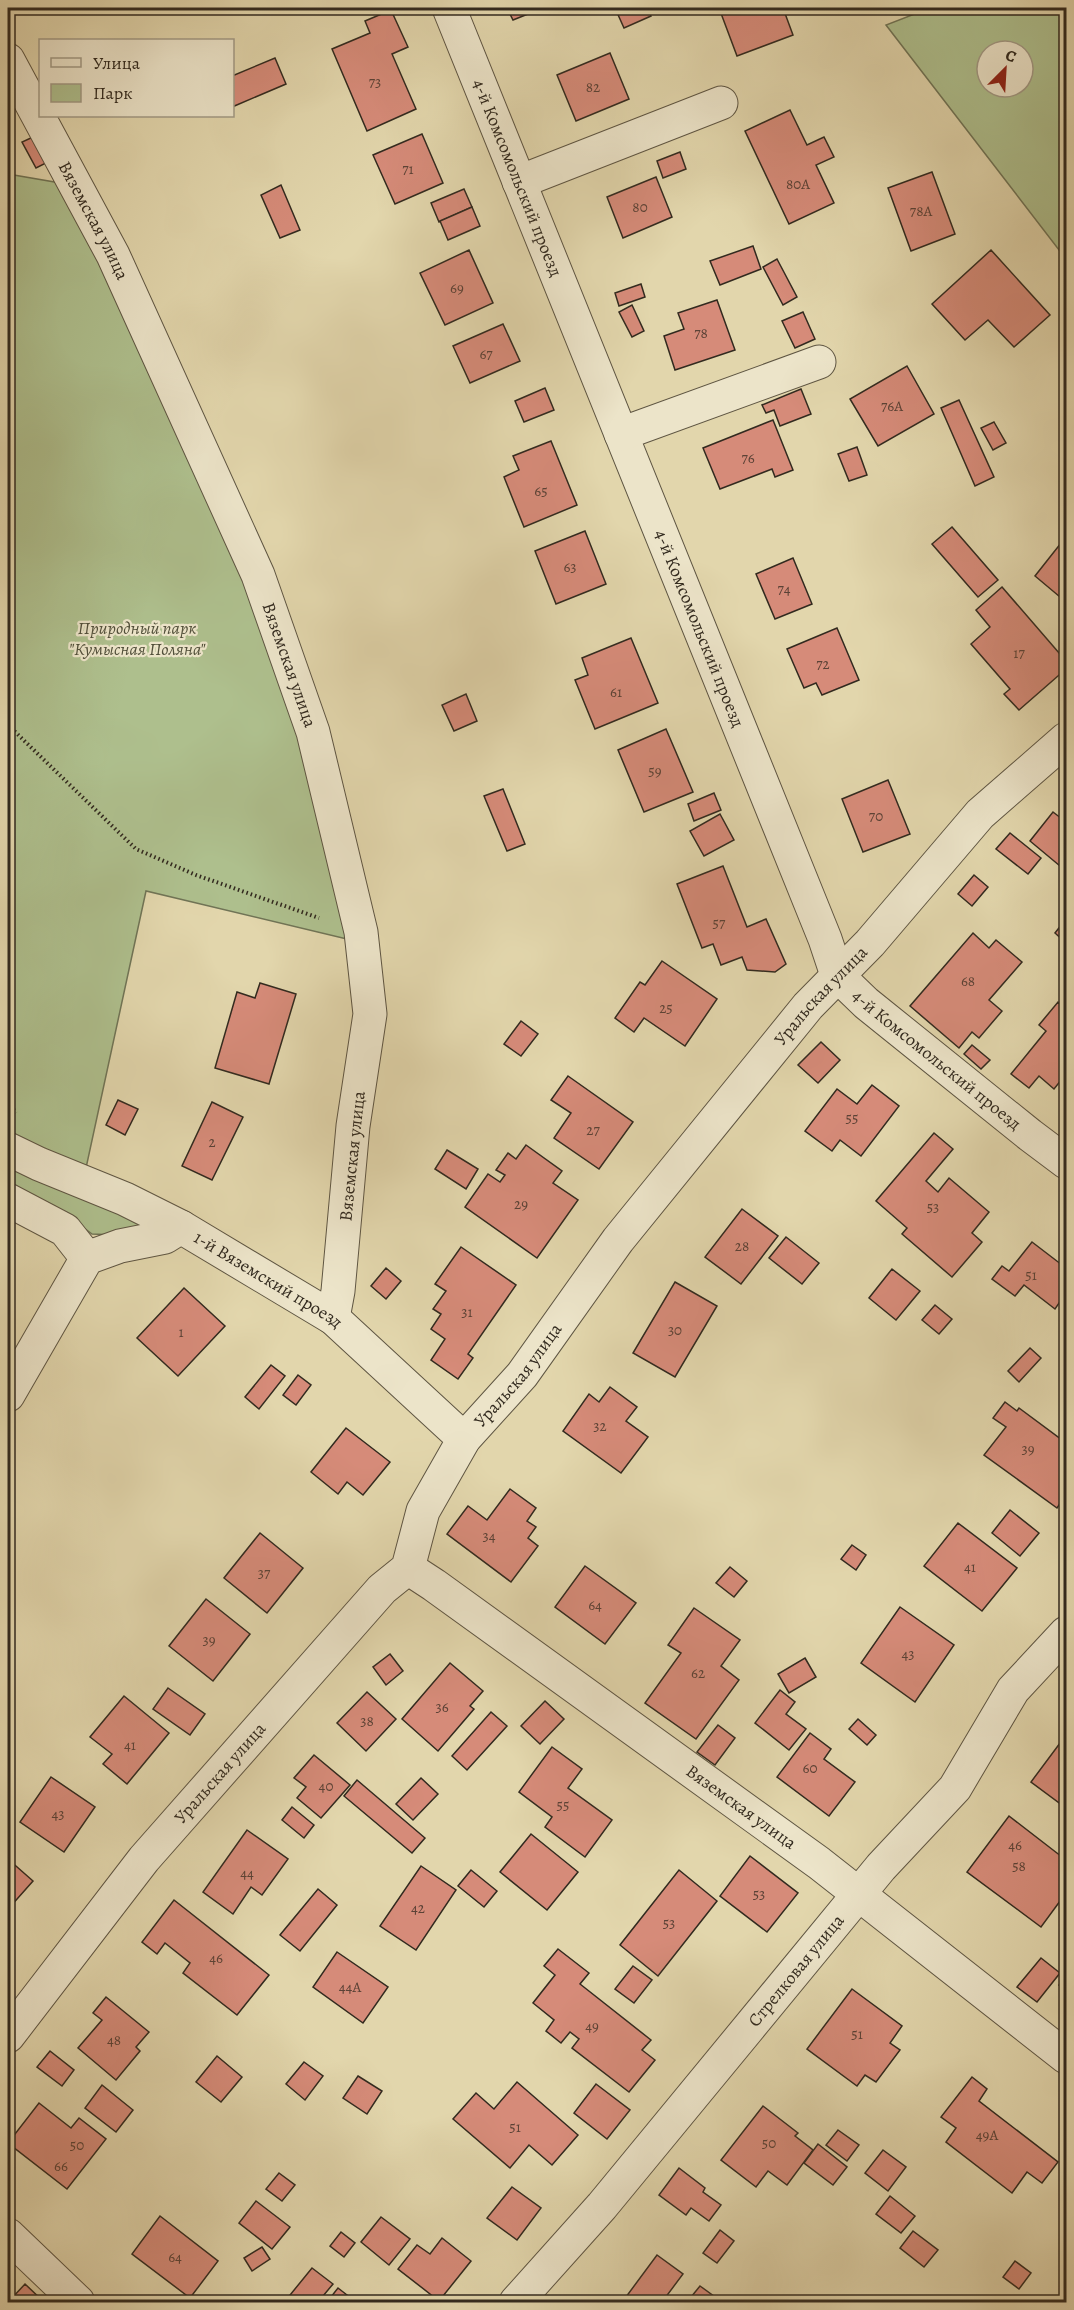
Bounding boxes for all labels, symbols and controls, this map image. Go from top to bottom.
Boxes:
legend [39,39,234,117]
north arrow [975,39,1035,99]
text: С [1002,44,1020,68]
text: Улица [93,51,141,75]
house number: 73 [369,72,381,92]
street label: 4-й Комсомольский проезд [467,75,568,280]
house number: 82 [586,77,600,97]
text: Парк [93,81,133,105]
street label: Вяземская улица [53,157,135,284]
house number: 71 [402,159,414,179]
house number: 80А [786,174,810,194]
house number: 80 [632,197,648,217]
house number: 78А [910,201,932,221]
house number: 69 [450,278,464,298]
house number: 78 [694,323,708,343]
house number: 67 [479,344,493,364]
house number: 76А [881,396,903,416]
house number: 76 [741,448,755,468]
house number: 65 [534,481,548,501]
street label: 4-й Комсомольский проезд [649,526,750,731]
house number: 63 [563,557,577,577]
house number: 74 [777,579,791,599]
street label: Вяземская улица [257,599,323,731]
park label: Природный парк "Кумысная Поляна" [69,616,206,661]
house number: 17 [1013,643,1025,663]
house number: 72 [816,654,830,674]
house number: 61 [610,682,622,702]
house number: 59 [648,761,662,781]
house number: 70 [869,806,883,826]
house number: 57 [713,913,726,933]
street label: Уральская улица [769,940,873,1051]
house number: 68 [961,971,975,991]
street label: 4-й Комсомольский проезд [847,984,1027,1136]
house number: 25 [659,998,673,1018]
street label: Вяземская улица [333,1089,371,1222]
house number: 55 [846,1108,858,1128]
house number: 27 [586,1120,600,1140]
house number: 2 [208,1132,216,1152]
house number: 29 [514,1194,528,1214]
house number: 53 [927,1197,939,1217]
street label: 1-й Вяземский проезд [189,1225,348,1334]
house number: 28 [735,1236,749,1256]
house number: 51 [1025,1265,1037,1285]
house number: 31 [461,1302,473,1322]
street label: Уральская улица [468,1318,568,1432]
house number: 30 [668,1320,682,1340]
house number: 1 [178,1322,184,1342]
house number: 32 [593,1416,607,1436]
house number: 39 [1021,1439,1035,1459]
house number: 34 [482,1526,496,1546]
house number: 41 [964,1557,976,1577]
house number: 37 [258,1563,271,1583]
house number: 64 [588,1595,602,1615]
house number: 39 [202,1630,216,1650]
house number: 43 [901,1644,915,1664]
house number: 62 [691,1663,705,1683]
house number: 36 [435,1697,449,1717]
house number: 38 [360,1711,374,1731]
street label: Уральская улица [169,1717,272,1829]
house number: 41 [124,1735,136,1755]
house number: 60 [803,1758,817,1778]
street label: Вяземская улица [681,1759,802,1855]
house number: 40 [319,1776,333,1796]
house number: 55 [557,1795,569,1815]
house number: 43 [51,1804,65,1824]
house number: 46 [1008,1835,1022,1855]
house number: 58 [1012,1856,1026,1876]
house number: 44 [240,1863,254,1883]
house number: 53 [753,1884,765,1904]
house number: 42 [411,1898,425,1918]
street label: Стрелковая улица [742,1909,850,2032]
house number: 53 [663,1913,675,1933]
house number: 46 [209,1948,223,1968]
house number: 44А [339,1977,361,1997]
house number: 49 [585,2016,599,2036]
house number: 51 [851,2024,863,2044]
house number: 48 [107,2030,121,2050]
house number: 51 [509,2117,521,2137]
house number: 49А [976,2125,998,2145]
house number: 50 [762,2133,776,2153]
house number: 50 [70,2135,84,2155]
house number: 66 [54,2156,68,2176]
house number: 64 [168,2247,182,2267]

